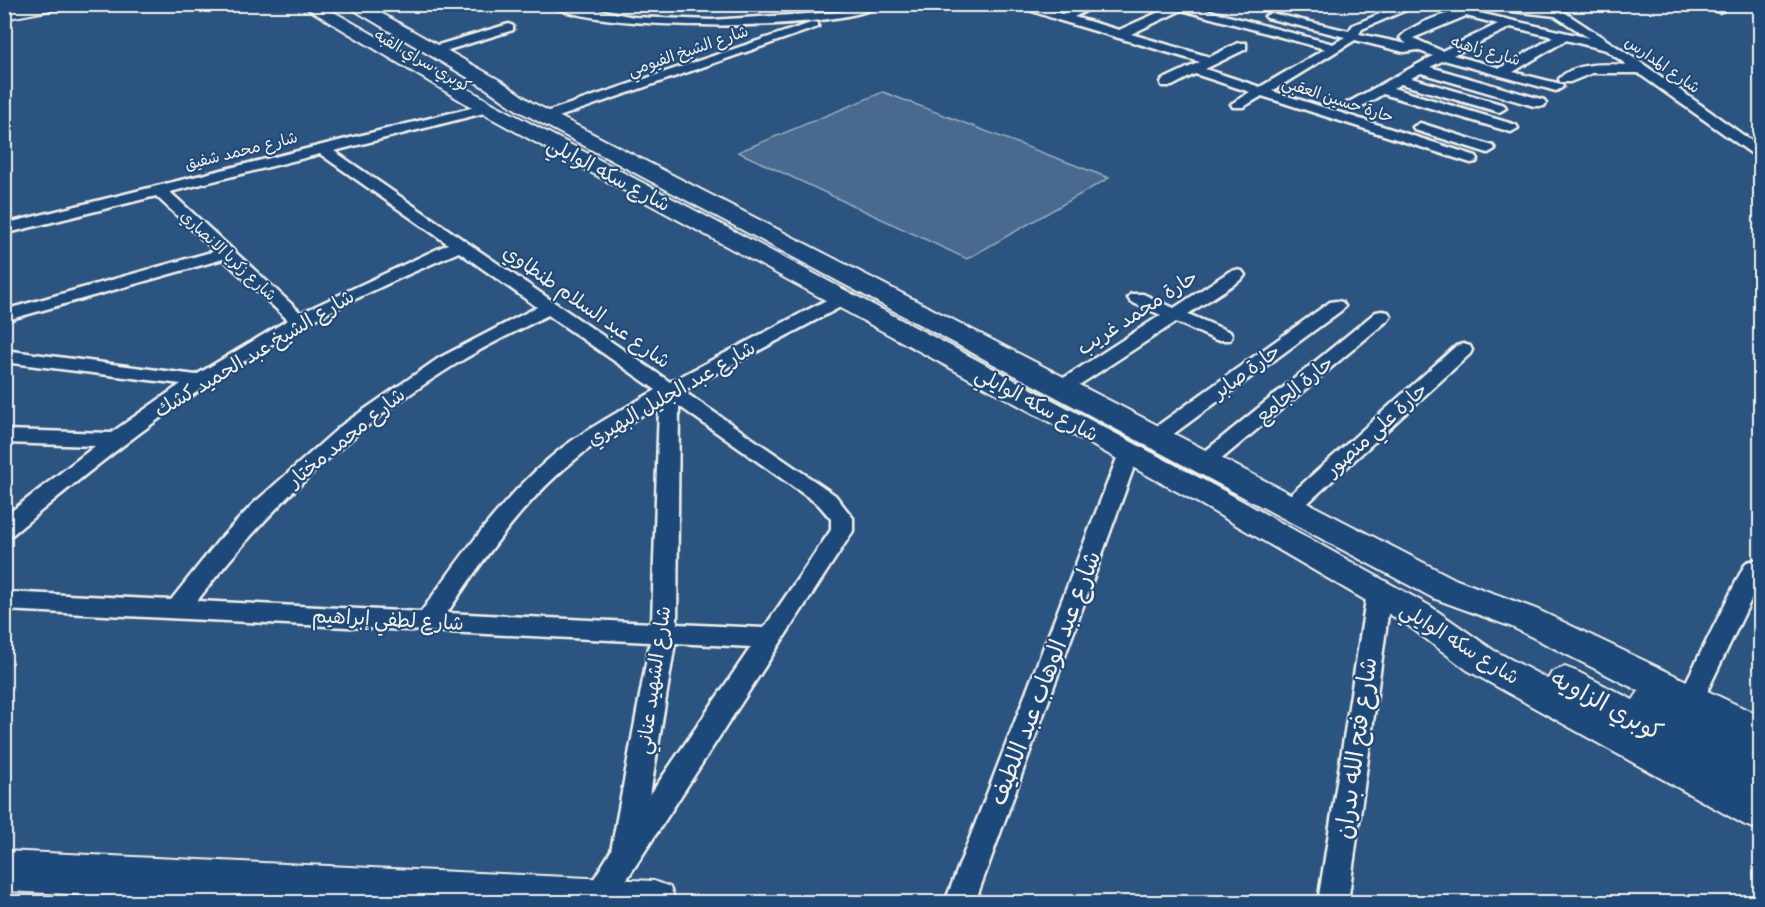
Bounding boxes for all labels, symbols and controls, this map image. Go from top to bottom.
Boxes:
street label: شارع الشيخ الفيومي [625,21,753,85]
street label: كوبري سراي القبه [370,25,475,98]
street label: شارع زاهيه [1448,31,1523,71]
street label: شارع المدارس [1620,32,1704,99]
street label: حارة حسين العقبي [1278,73,1396,131]
street label: شارع محمد شفيق [183,127,300,176]
street label: شارع سكه الوايلي [541,131,675,222]
street label: شارع زكريا الانصاري [175,206,281,306]
street label: شارع عبد السلام طنطاوي [497,239,675,375]
street label: حارة محمد غريب [1072,264,1202,360]
street label: شارع الشيخ عبد الحميد كشك [150,284,359,424]
street label: شارع عبد الجليل البهيري [583,335,761,454]
street label: حارة صابر [1206,338,1285,405]
street label: حارة الجامع [1250,350,1340,430]
street label: شارع سكه الوايلي [969,361,1103,452]
street label: حارة علي منصور [1319,377,1436,487]
street label: شارع محمد مختار [281,382,411,495]
street label: شارع عبد الوهاب عبد اللطيف [983,547,1109,810]
street label: شارع سكه الوايلي [1393,597,1524,694]
street label: شارع لطفي إبراهيم [311,603,465,641]
street label: شارع الشهيد عناني [631,604,681,757]
street label: شارع فتح الله بدران [1328,655,1386,841]
street label: كوبري الزاويه [1545,663,1668,749]

